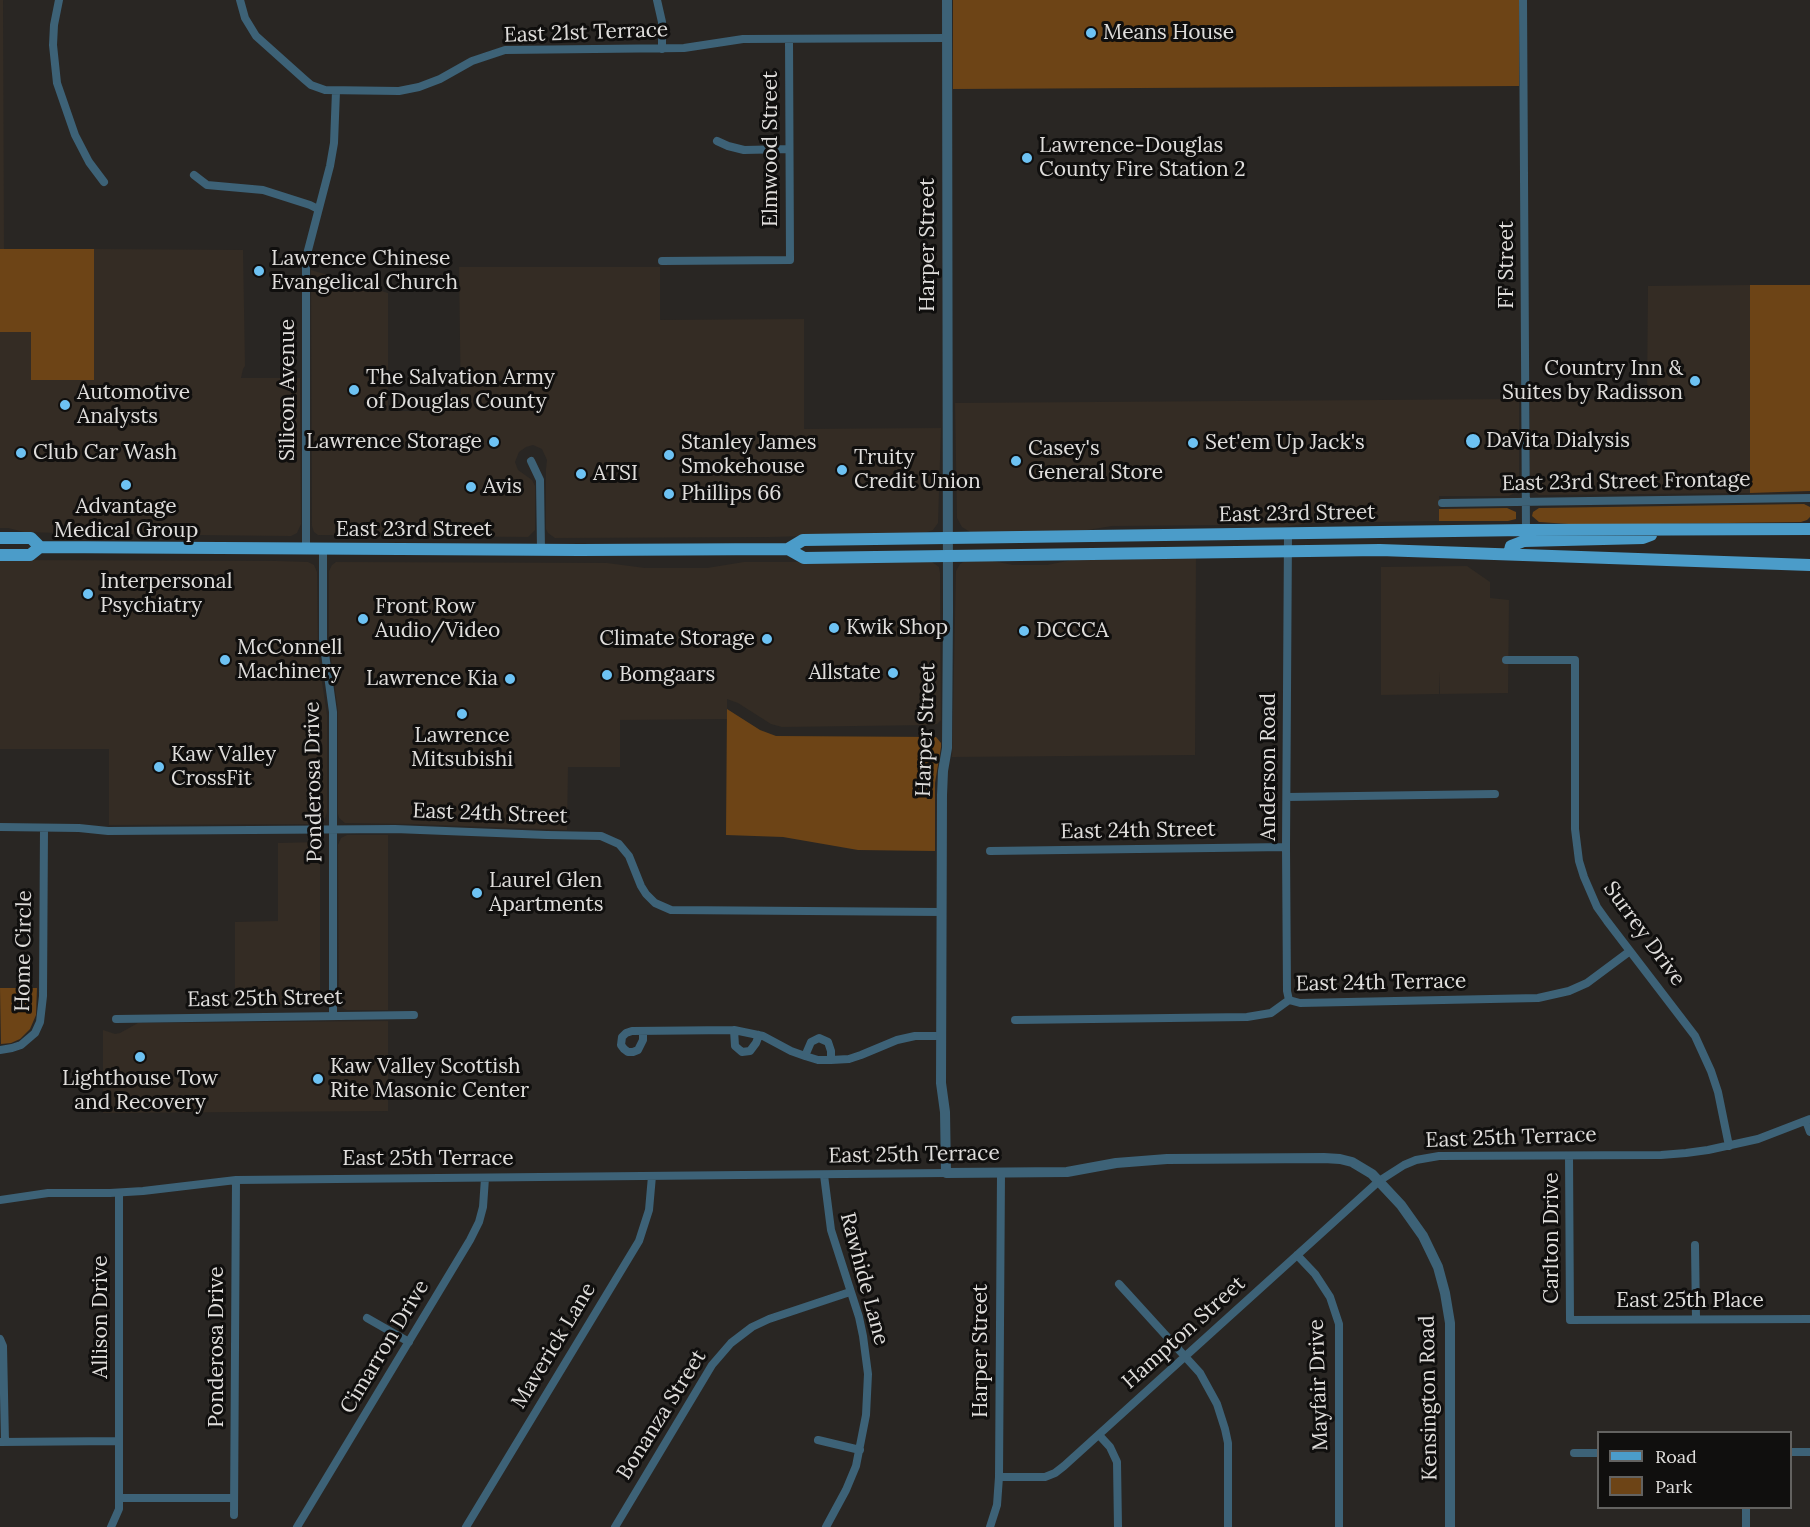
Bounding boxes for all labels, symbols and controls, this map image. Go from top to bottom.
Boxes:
street label: East 21st Terrace [503,18,669,48]
place label: Means House [1103,20,1234,46]
marker: Means House [1084,26,1098,40]
street label: Elmwood Street [758,71,784,227]
place label: Lawrence-Douglas County Fire Station 2 [1039,133,1245,183]
marker: Lawrence-Douglas County Fire Station 2 [1020,151,1034,165]
street label: Harper Street [915,178,941,312]
street label: FF Street [1494,221,1520,309]
place label: Lawrence Chinese Evangelical Church [271,246,458,296]
marker: Lawrence Chinese Evangelical Church [252,264,266,278]
street label: Silicon Avenue [275,319,301,461]
place label: Country Inn & Suites by Radisson [1502,356,1683,406]
place label: The Salvation Army of Douglas County [366,365,555,415]
marker: Country Inn & Suites by Radisson [1688,374,1702,388]
place label: Automotive Analysts [77,380,190,430]
marker: The Salvation Army of Douglas County [347,383,361,397]
marker: Automotive Analysts [58,398,72,412]
place label: DaVita Dialysis [1486,428,1630,454]
place label: Lawrence Storage [306,429,482,455]
place label: Stanley James Smokehouse [681,430,816,480]
place label: Set'em Up Jack's [1205,430,1365,456]
marker: DaVita Dialysis [1464,432,1482,450]
marker: Lawrence Storage [487,435,501,449]
place label: Casey's General Store [1028,436,1163,486]
marker: Set'em Up Jack's [1186,436,1200,450]
place label: Club Car Wash [33,440,177,466]
place label: Truity Credit Union [854,445,981,495]
marker: Club Car Wash [14,446,28,460]
marker: Stanley James Smokehouse [662,448,676,462]
marker: Casey's General Store [1009,454,1023,468]
place label: ATSI [593,461,638,487]
marker: Truity Credit Union [835,463,849,477]
marker: ATSI [574,467,588,481]
street label: East 23rd Street Frontage [1501,467,1751,497]
place label: Avis [483,474,522,500]
marker: Advantage Medical Group [119,478,133,492]
marker: Avis [464,480,478,494]
place label: Phillips 66 [681,481,781,507]
marker: Phillips 66 [662,487,676,501]
place label: Advantage Medical Group [54,494,198,544]
street label: East 23rd Street [1219,500,1375,528]
street label: East 23rd Street [336,517,492,543]
place label: Interpersonal Psychiatry [100,569,232,619]
marker: Interpersonal Psychiatry [81,587,95,601]
place label: Front Row Audio/Video [375,594,500,644]
marker: Front Row Audio/Video [356,612,370,626]
place label: Kwik Shop [846,615,948,641]
place label: DCCCA [1036,618,1109,644]
marker: Kwik Shop [827,621,841,635]
marker: DCCCA [1017,624,1031,638]
place label: Climate Storage [599,626,755,652]
marker: Climate Storage [760,632,774,646]
place label: McConnell Machinery [237,635,342,685]
marker: McConnell Machinery [218,653,232,667]
place label: Allstate [808,660,881,686]
place label: Bomgaars [619,662,715,688]
street label: Harper Street [911,662,941,798]
place label: Lawrence Kia [366,666,498,692]
marker: Allstate [886,666,900,680]
marker: Bomgaars [600,668,614,682]
marker: Lawrence Kia [503,672,517,686]
street label: Anderson Road [1256,693,1282,841]
street label: Ponderosa Drive [300,701,328,863]
marker: Lawrence Mitsubishi [455,707,469,721]
place label: Lawrence Mitsubishi [411,723,513,773]
place label: Kaw Valley CrossFit [171,742,276,792]
marker: Kaw Valley CrossFit [152,760,166,774]
street label: East 24th Street [412,799,568,829]
street label: East 24th Street [1060,817,1216,845]
place label: Laurel Glen Apartments [489,868,603,918]
street label: Surrey Drive [1598,877,1690,991]
marker: Laurel Glen Apartments [470,886,484,900]
street label: Home Circle [10,890,38,1012]
street label: East 24th Terrace [1295,969,1467,997]
street label: East 25th Street [187,985,343,1013]
marker: Lighthouse Tow and Recovery [133,1050,147,1064]
place label: Kaw Valley Scottish Rite Masonic Center [330,1054,529,1104]
place label: Lighthouse Tow and Recovery [62,1066,218,1116]
marker: Kaw Valley Scottish Rite Masonic Center [311,1072,325,1086]
street label: East 25th Terrace [1425,1122,1597,1154]
street label: East 25th Terrace [828,1141,1000,1169]
street label: East 25th Terrace [342,1146,514,1172]
street label: Carlton Drive [1539,1172,1565,1304]
street label: Rawhide Lane [834,1210,894,1348]
street label: Allison Drive [88,1255,114,1379]
street label: Ponderosa Drive [204,1266,230,1428]
street label: Hampton Street [1117,1271,1251,1395]
street label: Cimarron Drive [335,1276,435,1418]
street label: Maverick Lane [507,1279,601,1413]
street label: Harper Street [968,1284,994,1418]
street label: East 25th Place [1616,1288,1764,1314]
street label: Kensington Road [1415,1315,1443,1481]
street label: Mayfair Drive [1304,1319,1334,1451]
street label: Bonanza Street [612,1345,712,1485]
legend [1597,1431,1792,1509]
text: Road [1655,1445,1697,1468]
text: Park [1655,1475,1692,1498]

